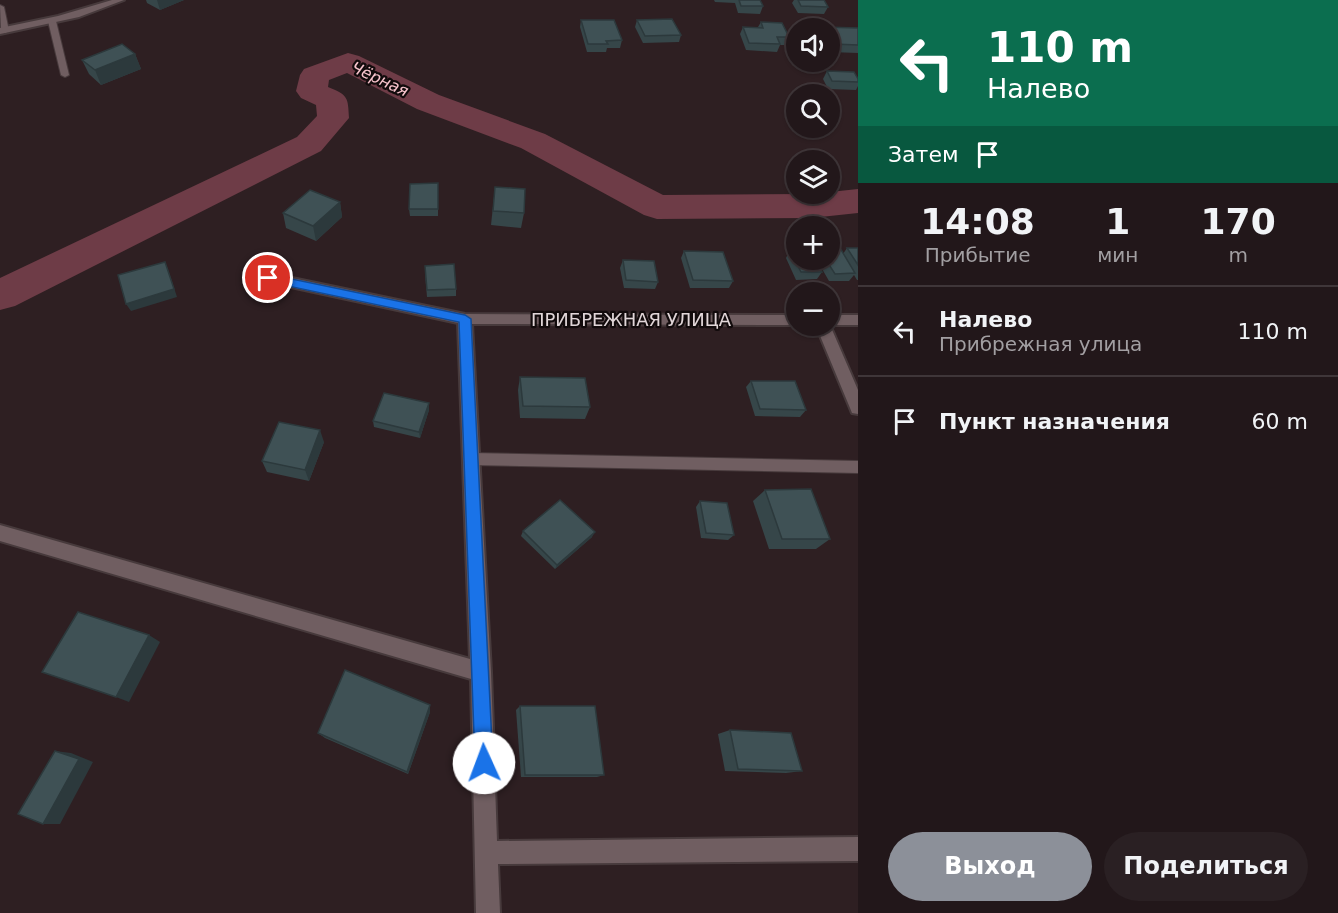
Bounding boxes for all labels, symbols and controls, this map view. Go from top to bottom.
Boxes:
map controls [786,18,840,336]
button: sound [786,18,840,72]
text: 110 m [987,23,1133,72]
icon: left [888,24,966,102]
water label: Чёрная [348,58,412,101]
text: Налево [987,73,1090,104]
button: search [786,84,840,138]
icon: arrive [971,138,1004,171]
text: Затем [888,142,959,167]
button: layers [786,150,840,204]
text: 14:08 [920,201,1035,242]
text: 1 [1105,201,1130,242]
text: 170 [1201,201,1276,242]
button: + [786,216,840,270]
text: Прибытие [925,243,1030,267]
text: мин [1097,243,1138,267]
text: m [1228,243,1248,267]
pin [242,252,293,303]
icon: arrive [251,261,284,294]
button: − [786,282,840,336]
text: Налево [939,307,1032,332]
street label: ПРИБРЕЖНАЯ УЛИЦА [531,309,732,330]
icon: left [888,315,921,348]
text: 110 m [1238,319,1308,344]
text: Прибрежная улица [939,332,1142,356]
icon: arrive [888,405,921,438]
text: Пункт назначения [939,409,1170,434]
text: 60 m [1252,409,1308,434]
position arrow [452,731,516,795]
button: Выход [888,832,1092,901]
button: Поделиться [1104,832,1308,901]

